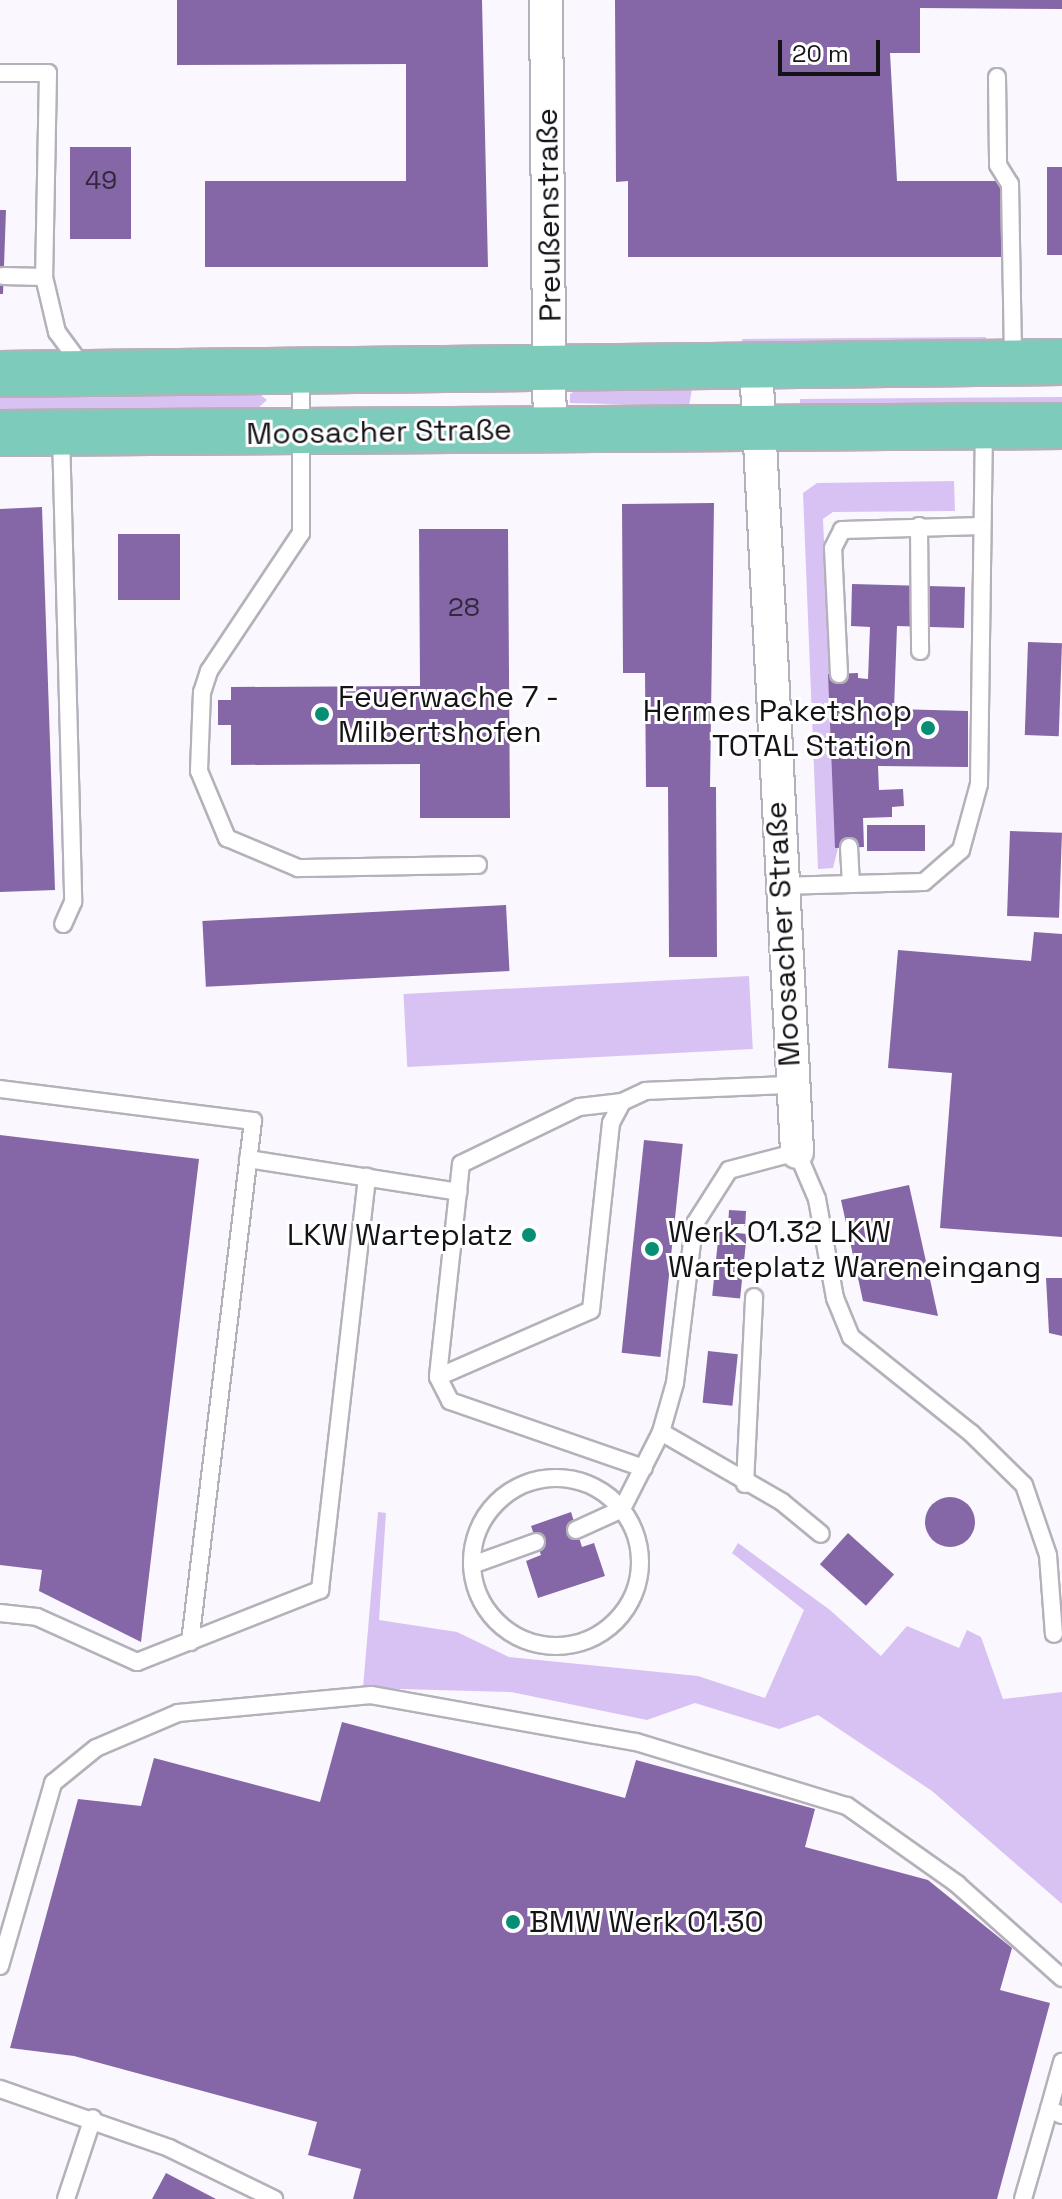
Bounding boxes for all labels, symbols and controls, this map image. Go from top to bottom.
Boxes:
scale bar [782,24,884,74]
text: 20 m [792,38,849,69]
street label: Preußenstraße [529,108,569,322]
house number: 49 [85,165,117,197]
street label: Moosacher Straße [246,412,512,452]
house number: 28 [448,592,480,624]
place label: Feuerwache 7 - Milbertshofen [338,679,560,750]
place label: Hermes Paketshop TOTAL Station [643,693,912,764]
marker: Feuerwache 7 - Milbertshofen [313,705,331,723]
marker: Hermes Paketshop TOTAL Station [919,719,937,737]
street label: Moosacher Straße [758,800,808,1068]
place label: Werk 01.32 LKW Warteplatz Wareneingang [668,1214,1041,1284]
place label: LKW Warteplatz [286,1217,513,1253]
marker: LKW Warteplatz [520,1226,538,1244]
marker: Werk 01.32 LKW Warteplatz Wareneingang [643,1240,661,1258]
place label: BMW Werk 01.30 [529,1904,764,1940]
marker: BMW Werk 01.30 [504,1913,522,1931]

